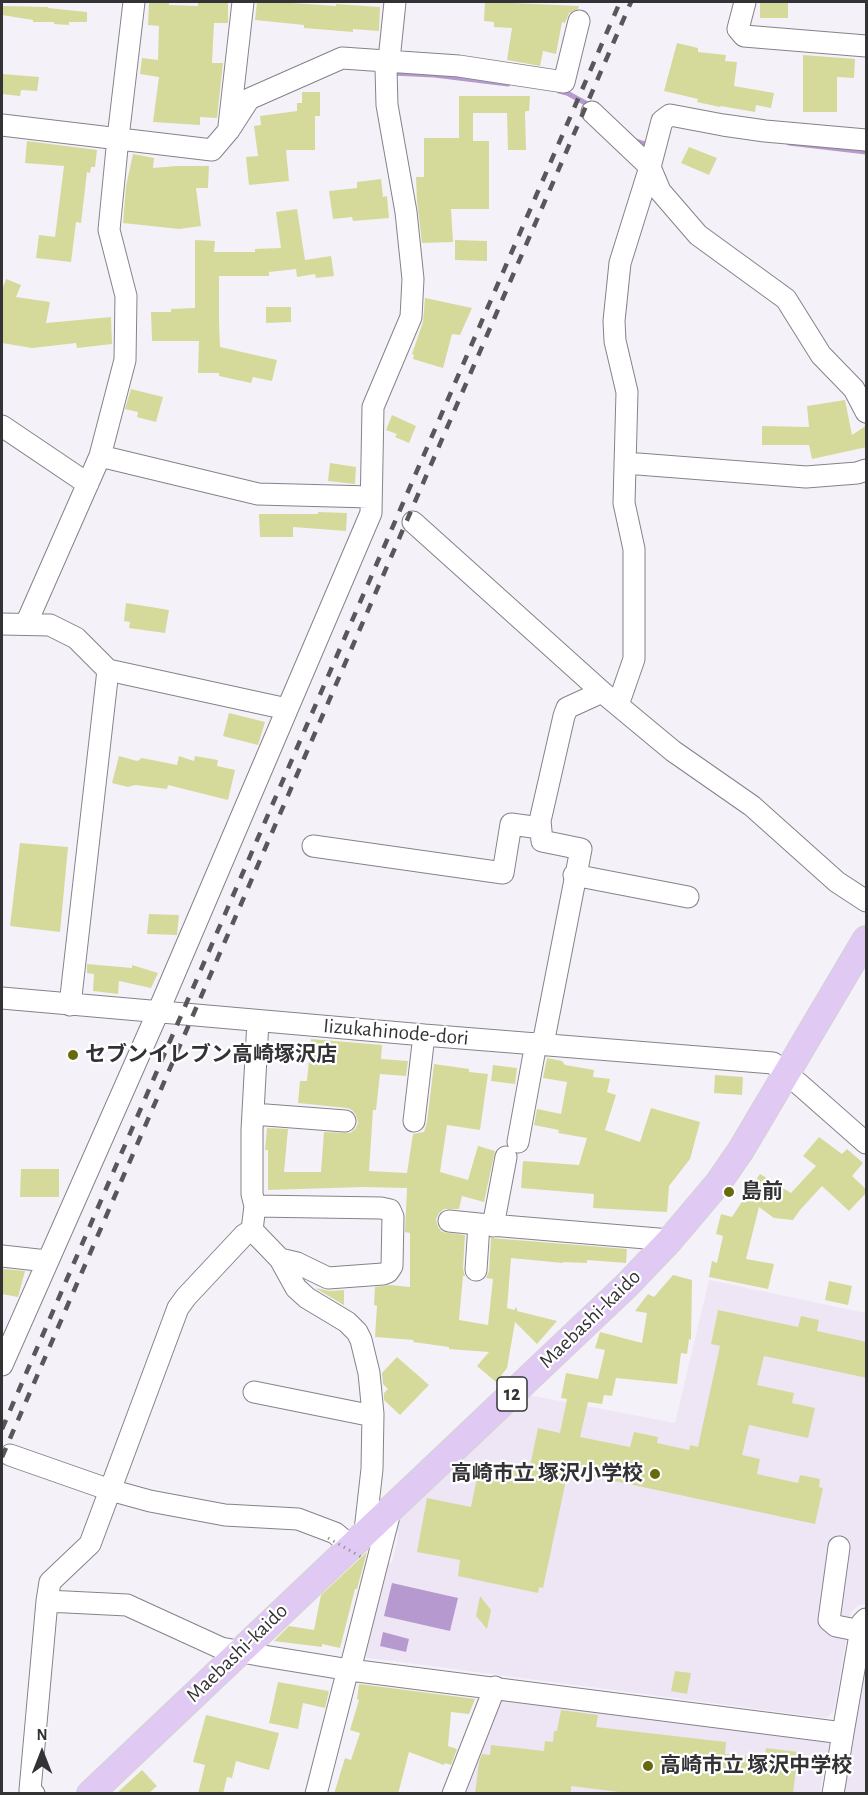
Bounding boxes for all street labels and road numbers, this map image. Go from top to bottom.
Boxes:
street label: Iizukahinode-dori [322,1013,470,1051]
street label: Maebashi-kaido [534,1264,646,1374]
road number: 12 [497,1377,527,1411]
street label: Maebashi-kaido [181,1598,293,1708]

